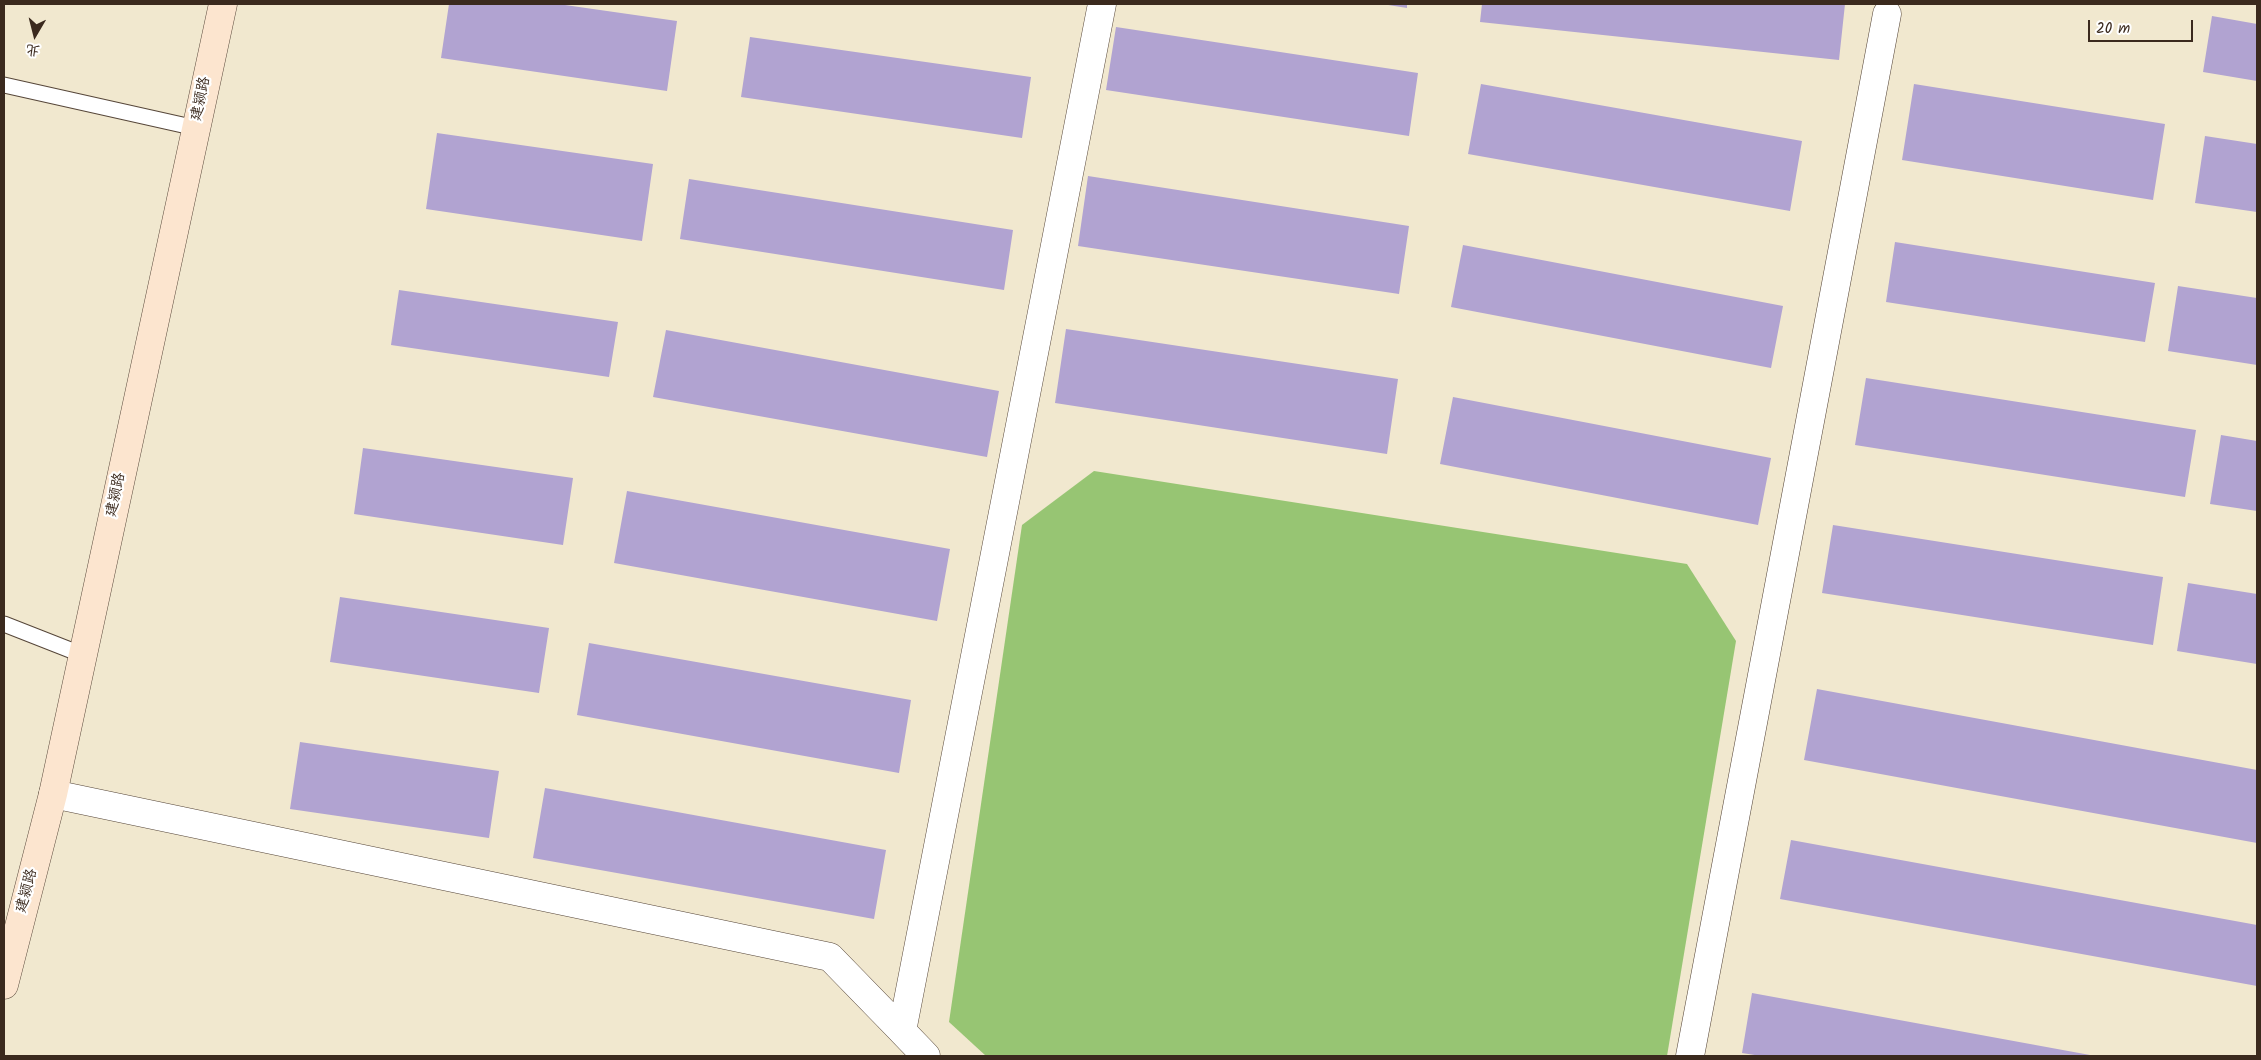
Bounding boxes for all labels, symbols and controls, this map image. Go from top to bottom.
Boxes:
north arrow [10,10,60,60]
scale bar [2091,10,2196,42]
text: 20 m [2096,17,2130,41]
text: 北 [24,38,41,62]
street label: 建颍路 [189,75,215,123]
street label: 建颍路 [104,471,130,519]
street label: 建颍路 [13,867,43,915]

